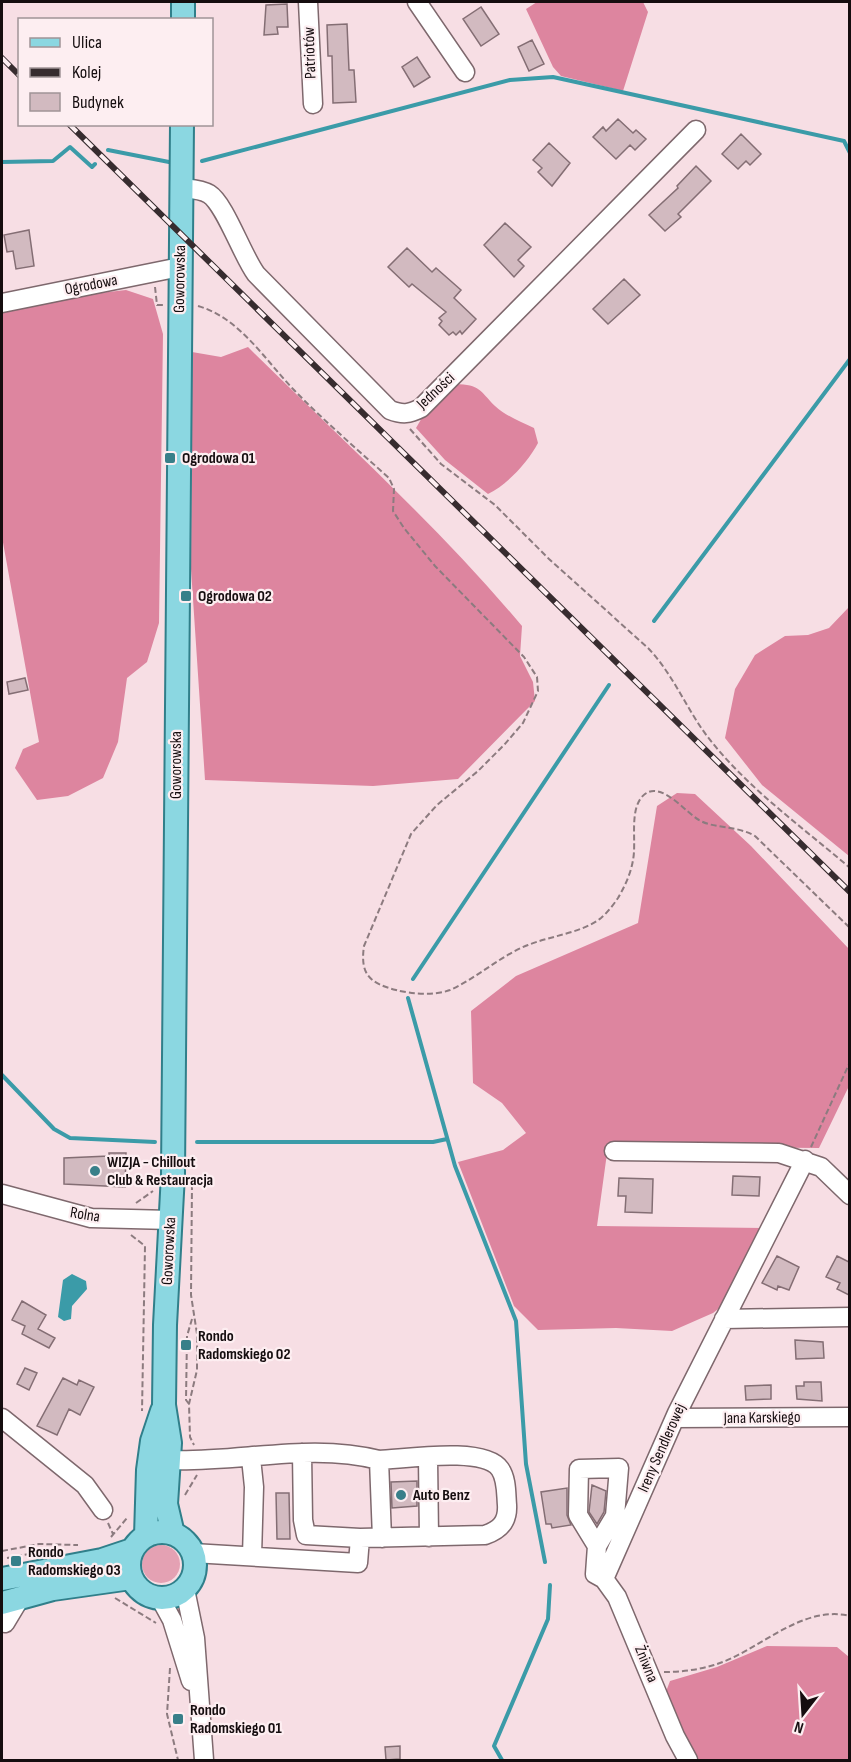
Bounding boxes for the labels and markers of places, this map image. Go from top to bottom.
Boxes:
place label: Ogrodowa 01 [182,449,256,468]
marker: Ogrodowa 01 [163,451,177,465]
place label: Ogrodowa 02 [198,587,272,606]
marker: Ogrodowa 02 [179,589,193,603]
place label: WIZJA - Chillout Club & Restauracja [107,1153,213,1190]
marker: WIZJA - Chillout Club & Restauracja [88,1164,102,1178]
place label: Rondo Radomskiego 02 [198,1327,290,1364]
marker: Rondo Radomskiego 02 [179,1338,193,1352]
place label: Auto Benz [412,1486,470,1505]
marker: Auto Benz [394,1488,408,1502]
place label: Rondo Radomskiego 03 [28,1543,121,1580]
marker: Rondo Radomskiego 03 [9,1554,23,1568]
place label: Rondo Radomskiego 01 [190,1701,282,1738]
marker: Rondo Radomskiego 01 [171,1712,185,1726]

